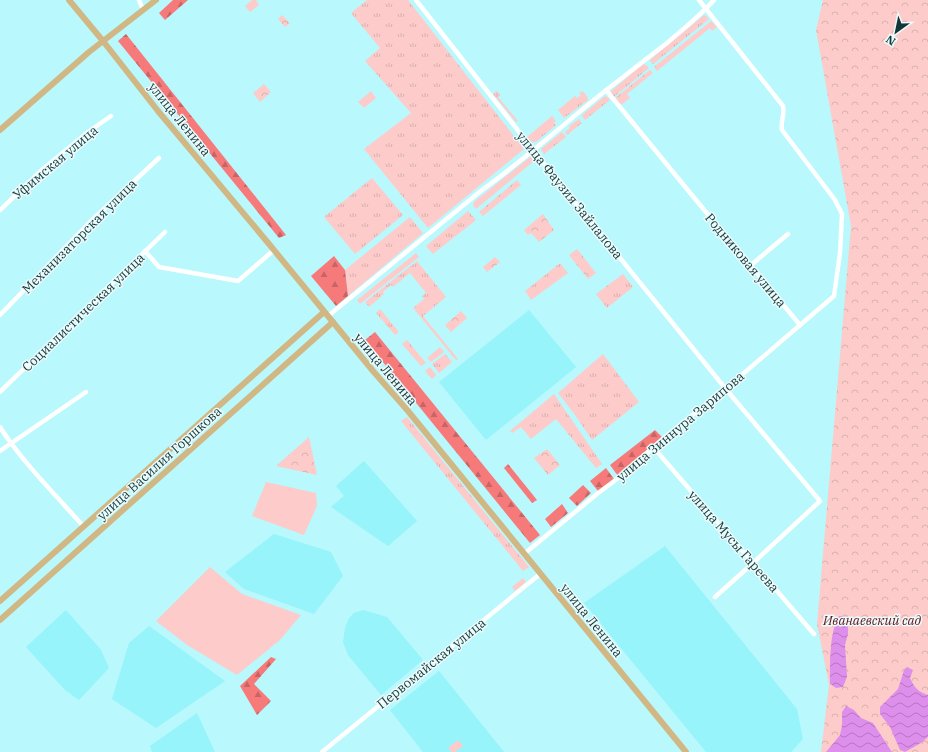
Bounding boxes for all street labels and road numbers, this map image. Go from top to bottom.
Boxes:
street label: улица Ленина [145,79,215,160]
street label: Уфимская улица [9,122,101,203]
street label: улица Фаузия Зайлалова [513,128,627,263]
street label: Механизаторская улица [18,175,140,297]
street label: Родниковая улица [701,210,790,311]
street label: Социалистическая улица [18,249,148,375]
street label: улица Ленина [350,329,421,409]
street label: улица Зиннура Зарипова [613,368,748,485]
street label: улица Василия Горшкова [93,403,225,524]
street label: улица Мусы Гареева [685,487,783,596]
street label: улица Ленина [557,580,627,661]
street label: Первомайская улица [373,614,489,713]

